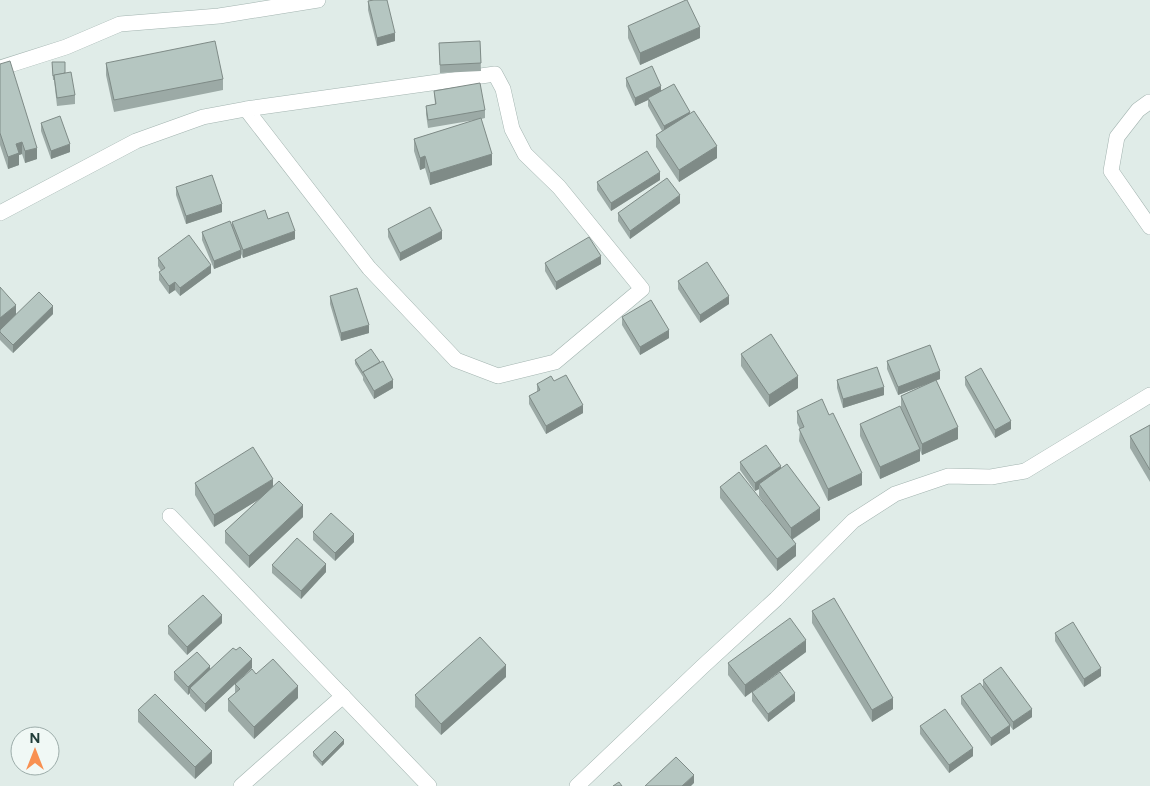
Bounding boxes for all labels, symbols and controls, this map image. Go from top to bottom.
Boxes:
north arrow [10,726,60,776]
text: N [30,730,40,747]

